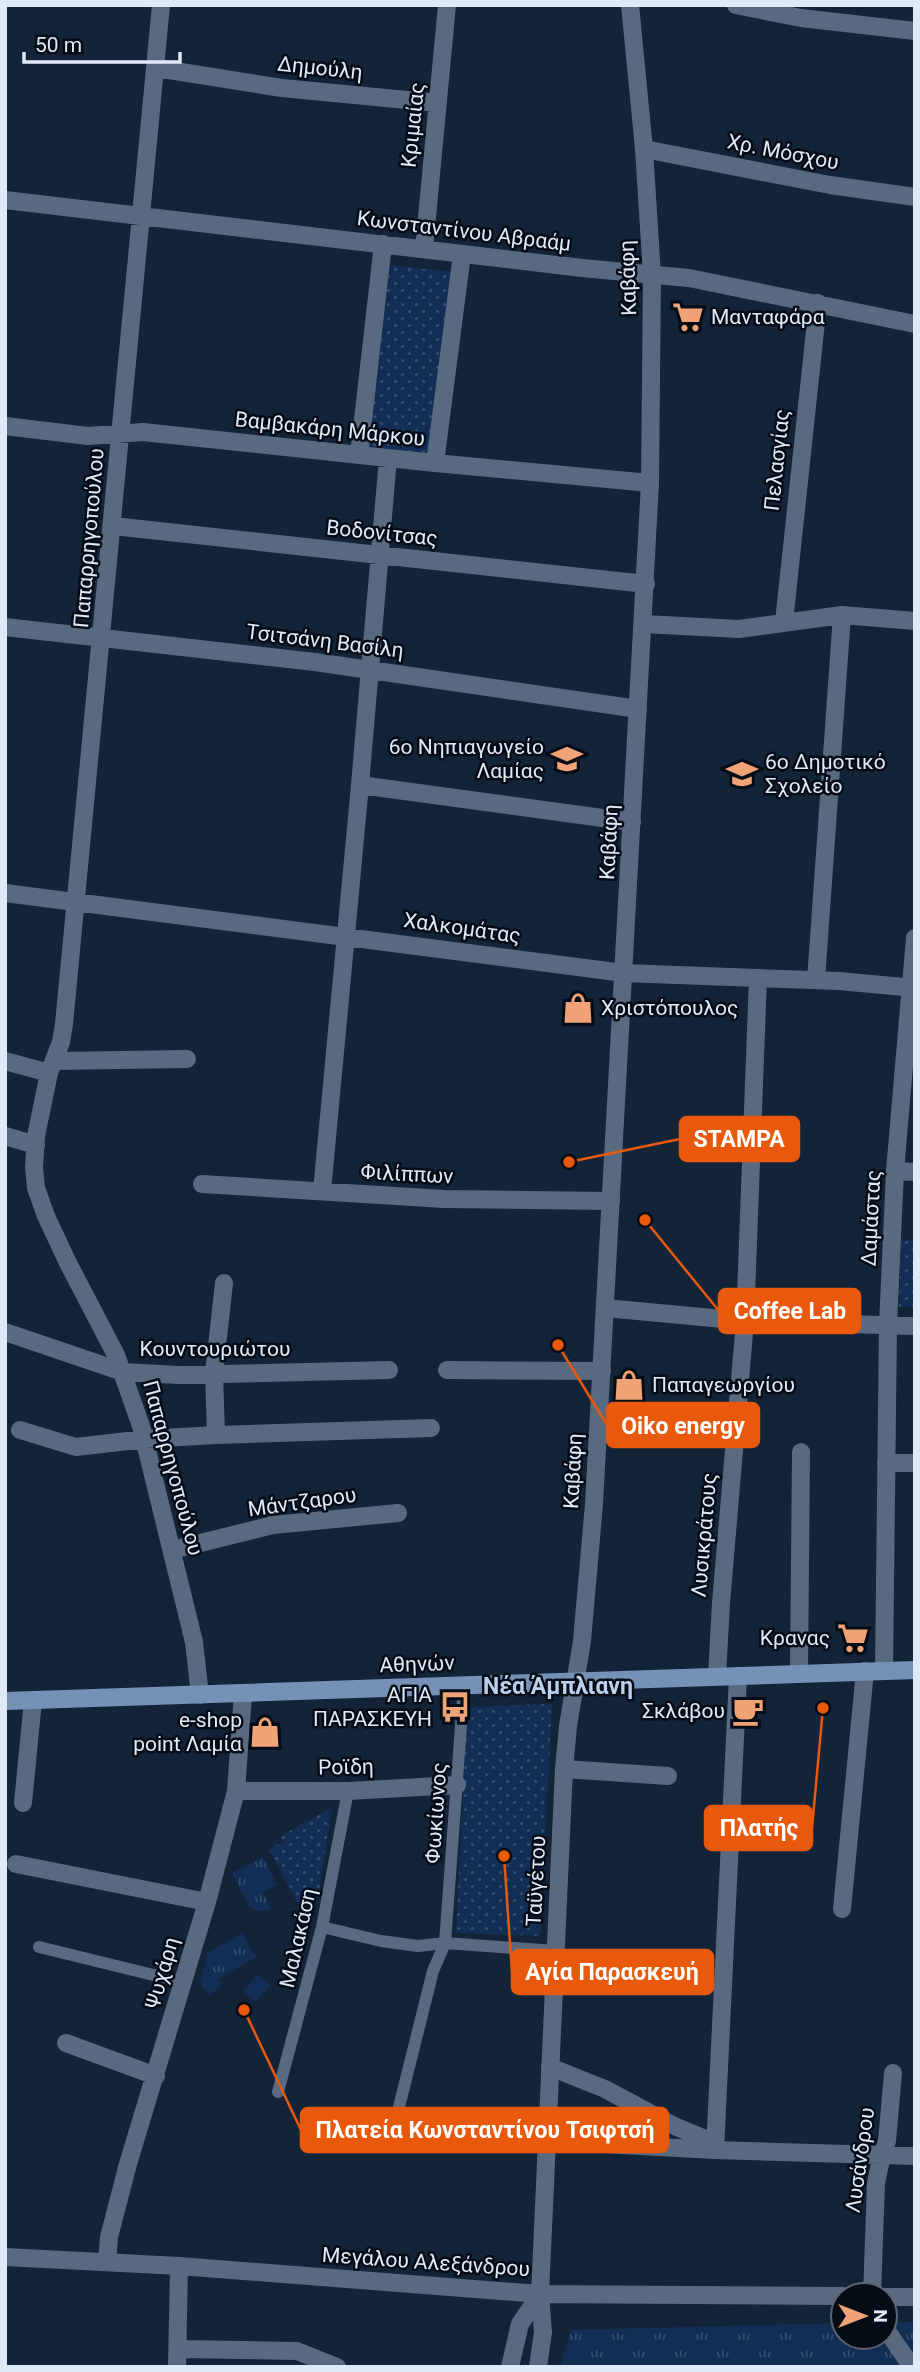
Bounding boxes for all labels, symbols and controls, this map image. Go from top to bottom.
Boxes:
scale bar [24,21,180,65]
text: 50 m [35,33,82,57]
street label: Δημούλη [276,52,364,84]
street label: Κριμαίας [397,81,429,169]
street label: Χρ. Μόσχου [725,129,841,175]
street label: Κωνσταντίνου Αβραάμ [356,206,572,256]
street label: Καβάφη [615,240,641,316]
supermarket icon: Μανταφάρα [671,300,705,334]
place label: Μανταφάρα [711,305,825,329]
street label: Βαμβακάρη Μάρκου [234,407,426,451]
street label: Πελασγίας [760,408,794,512]
street label: Παπαρρηγοπούλου [69,447,109,629]
street label: Βοδονίτσας [325,515,439,551]
street label: Τσιτσάνη Βασίλη [245,619,405,663]
place label: 6ο Νηπιαγωγείο Λαμίας [389,735,544,783]
school or university icon: 6ο Νηπιαγωγείο Λαμίας [550,742,584,776]
place label: 6ο Δημοτικό Σχολείο [765,750,886,798]
school or university icon: 6ο Δημοτικό Σχολείο [725,757,759,791]
street label: Καβάφη [595,804,623,880]
street label: Χαλκομάτας [402,908,522,948]
shop icon: Χριστόπουλος [561,991,595,1025]
place label: Χριστόπουλος [601,996,738,1020]
callout: STAMPA [680,1117,799,1161]
text: STAMPA [693,1126,785,1153]
street label: Φιλίππων [360,1160,454,1188]
street label: Δαμάστας [856,1169,886,1267]
callout: Coffee Lab [719,1289,860,1333]
text: Coffee Lab [734,1298,846,1325]
street label: Κουντουριώτου [140,1337,290,1361]
shop icon: Παπαγεωργίου [612,1368,646,1402]
place label: Παπαγεωργίου [652,1373,795,1397]
street label: Παπαρρηγοπούλου [138,1378,208,1558]
callout: Oiko energy [607,1403,759,1447]
text: Oiko energy [621,1413,745,1440]
street label: Καβάφη [559,1433,587,1509]
street label: Λυσικράτους [687,1472,721,1598]
street label: Μάντζαρου [246,1483,358,1521]
supermarket icon: Κρανας [836,1621,870,1655]
place label: Κρανας [760,1626,830,1650]
street label: Αθηνών [379,1651,455,1677]
district label: Νέα Άμπλιανη [483,1673,633,1700]
place label: ΑΓΙΑ ΠΑΡΑΣΚΕΥΗ [313,1683,432,1731]
bus stop icon: ΑΓΙΑ ΠΑΡΑΣΚΕΥΗ [438,1690,472,1724]
cafe icon: Σκλάβου [731,1694,765,1728]
place label: Σκλάβου [642,1699,725,1723]
place label: e-shop point Λαμία [133,1708,242,1756]
shop icon: e-shop point Λαμία [248,1715,282,1749]
street label: Ροϊδη [318,1755,374,1779]
street label: Φωκίωνος [420,1762,452,1864]
callout: Πλατής [705,1806,812,1850]
text: Πλατής [720,1815,798,1842]
street label: Ταϋγέτου [522,1835,550,1927]
street label: Μαλακάση [275,1886,321,1990]
street label: Ψυχάρη [140,1934,184,2012]
callout: Αγία Παρασκευή [512,1950,713,1994]
text: Αγία Παρασκευή [525,1959,699,1986]
street label: Λυσάνδρου [841,2106,879,2214]
callout: Πλατεία Κωνσταντίνου Τσιφτσή [301,2108,668,2152]
text: Πλατεία Κωνσταντίνου Τσιφτσή [316,2117,654,2144]
street label: Μεγάλου Αλεξάνδρου [321,2243,531,2281]
north arrow [829,2281,899,2351]
text: N [869,2309,892,2323]

